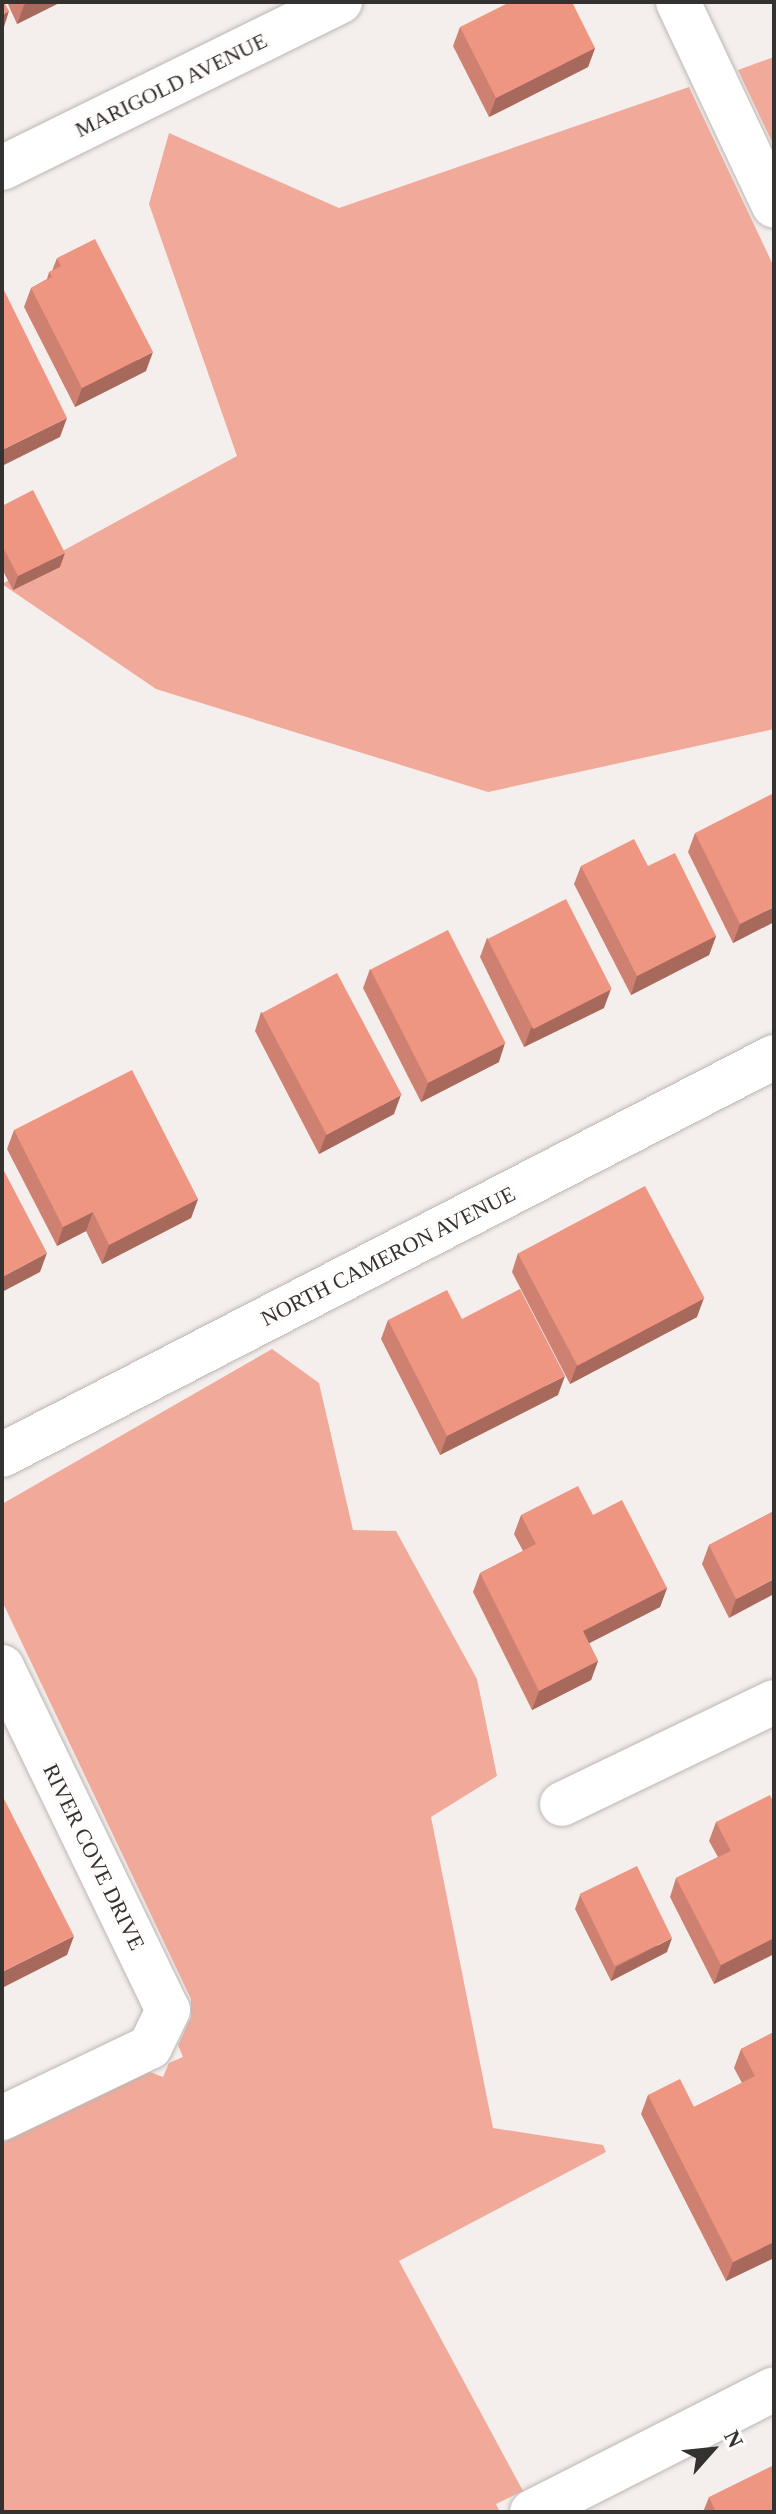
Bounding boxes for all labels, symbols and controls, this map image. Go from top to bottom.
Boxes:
street label: MARIGOLD AVENUE [70,27,272,143]
street label: NORTH CAMERON AVENUE [256,1180,520,1332]
street label: RIVER COVE DRIVE [37,1759,151,1955]
north arrow [672,2410,752,2490]
text: N [719,2426,749,2452]

